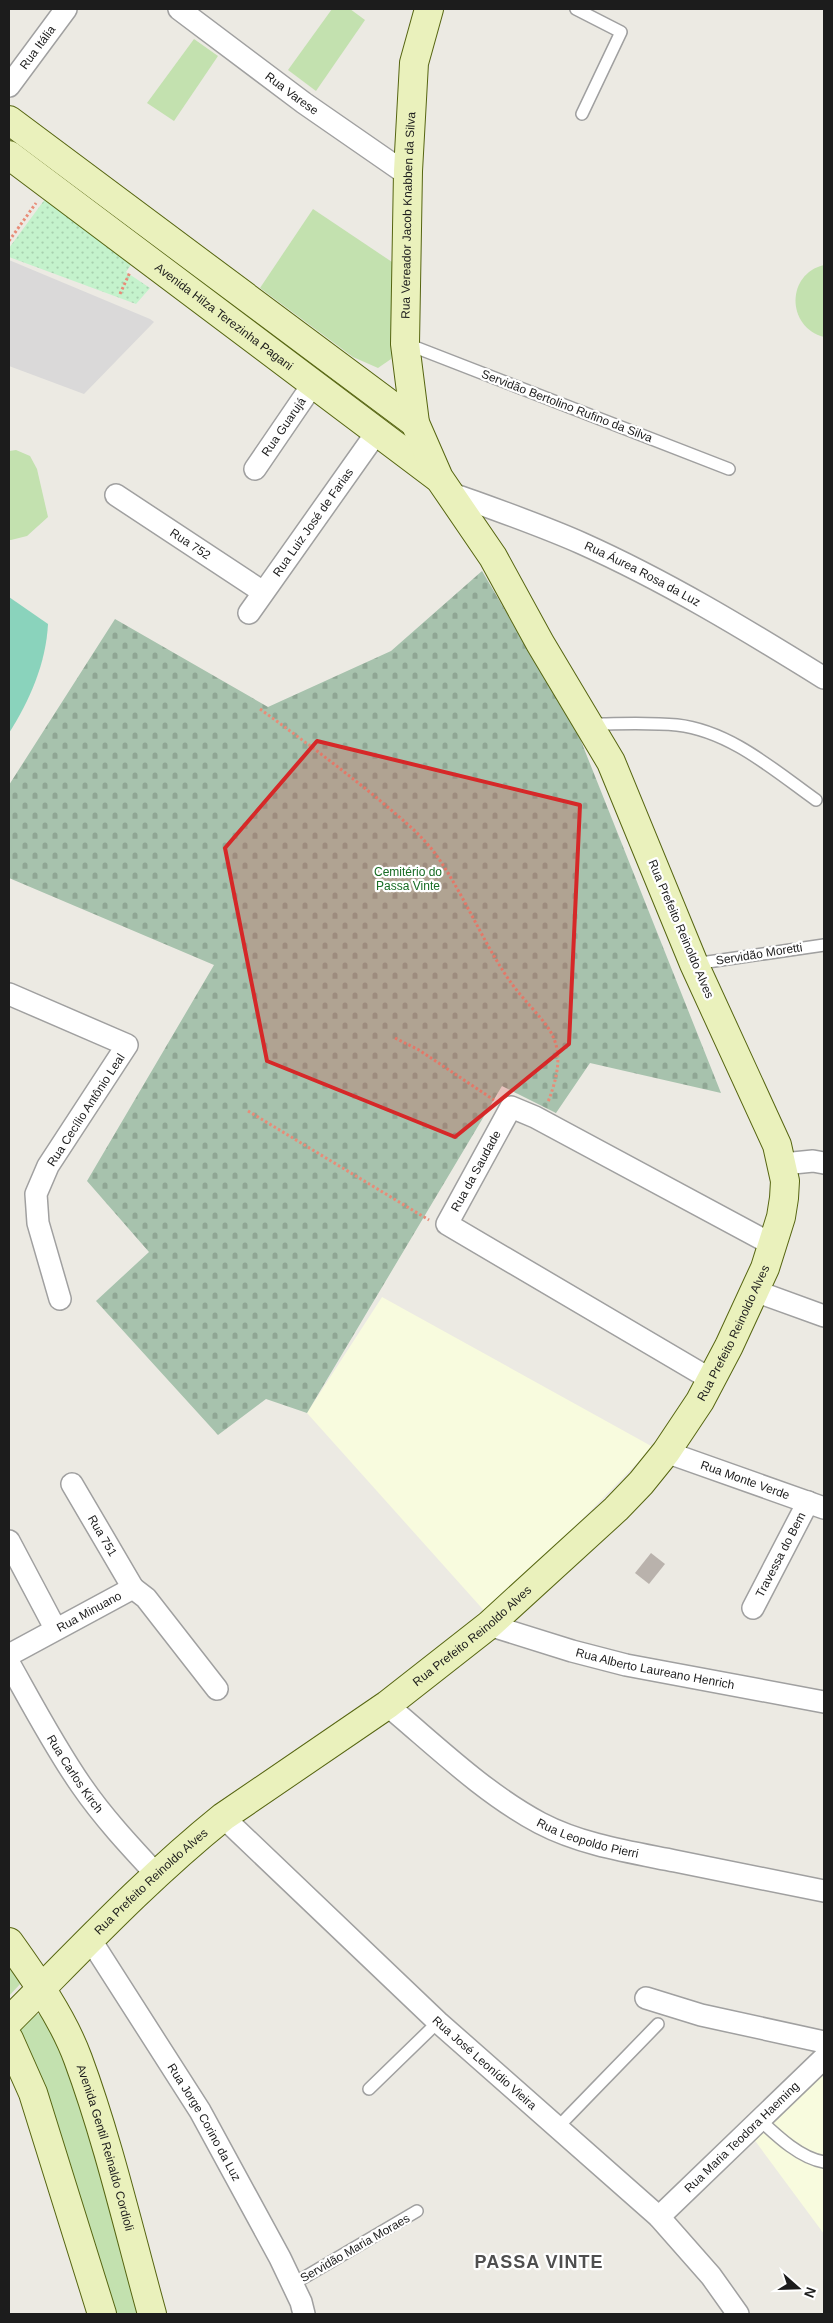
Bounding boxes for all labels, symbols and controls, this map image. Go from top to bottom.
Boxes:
street label: Rua Itália [17,23,58,72]
street label: Rua Varese [262,69,321,118]
street label: Rua Vereador Jacob Knabben da Silva [398,111,418,319]
street label: Avenida Hilza Terezinha Pagani [152,260,296,373]
street label: Servidão Bertolino Rufino da Silva [479,367,655,445]
street label: Rua Guarujá [259,395,309,459]
street label: Rua Luiz José de Farias [270,465,356,579]
street label: Rua 752 [167,526,213,563]
street label: Rua Áurea Rosa da Luz [582,539,703,609]
street label: Rua Prefeito Reinoldo Alves [645,857,717,1001]
park label: Cemitério do Passa Vinte [374,865,442,893]
street label: Servidão Moretti [715,940,803,968]
street label: Rua Cecílio Antônio Leal [44,1051,128,1169]
street label: Rua da Saudade [448,1128,504,1214]
street label: Rua Prefeito Reinoldo Alves [694,1263,772,1403]
street label: Rua Monte Verde [699,1458,792,1502]
street label: Travessa do Bem [753,1510,808,1600]
street label: Rua 751 [85,1513,120,1559]
street label: Rua Prefeito Reinoldo Alves [410,1583,534,1689]
street label: Rua Minuano [54,1588,124,1635]
street label: Rua Alberto Laureano Henrich [574,1645,736,1692]
street label: Rua Carlos Kirch [44,1732,106,1816]
street label: Rua Leopoldo Pierri [534,1816,640,1861]
street label: Rua Prefeito Reinoldo Alves [91,1826,211,1938]
street label: Rua José Leonídio Vieira [429,2013,540,2113]
street label: Rua Jorge Corino da Luz [164,2061,244,2183]
street label: Avenida Gentil Reinaldo Cordioli [74,2063,136,2232]
street label: Rua Maria Teodora Haeming [682,2079,802,2195]
street label: Servidão Maria Moraes [298,2211,412,2285]
district label: PASSA VINTE [474,2252,604,2272]
north arrow [773,2263,823,2313]
text: N [801,2285,819,2300]

